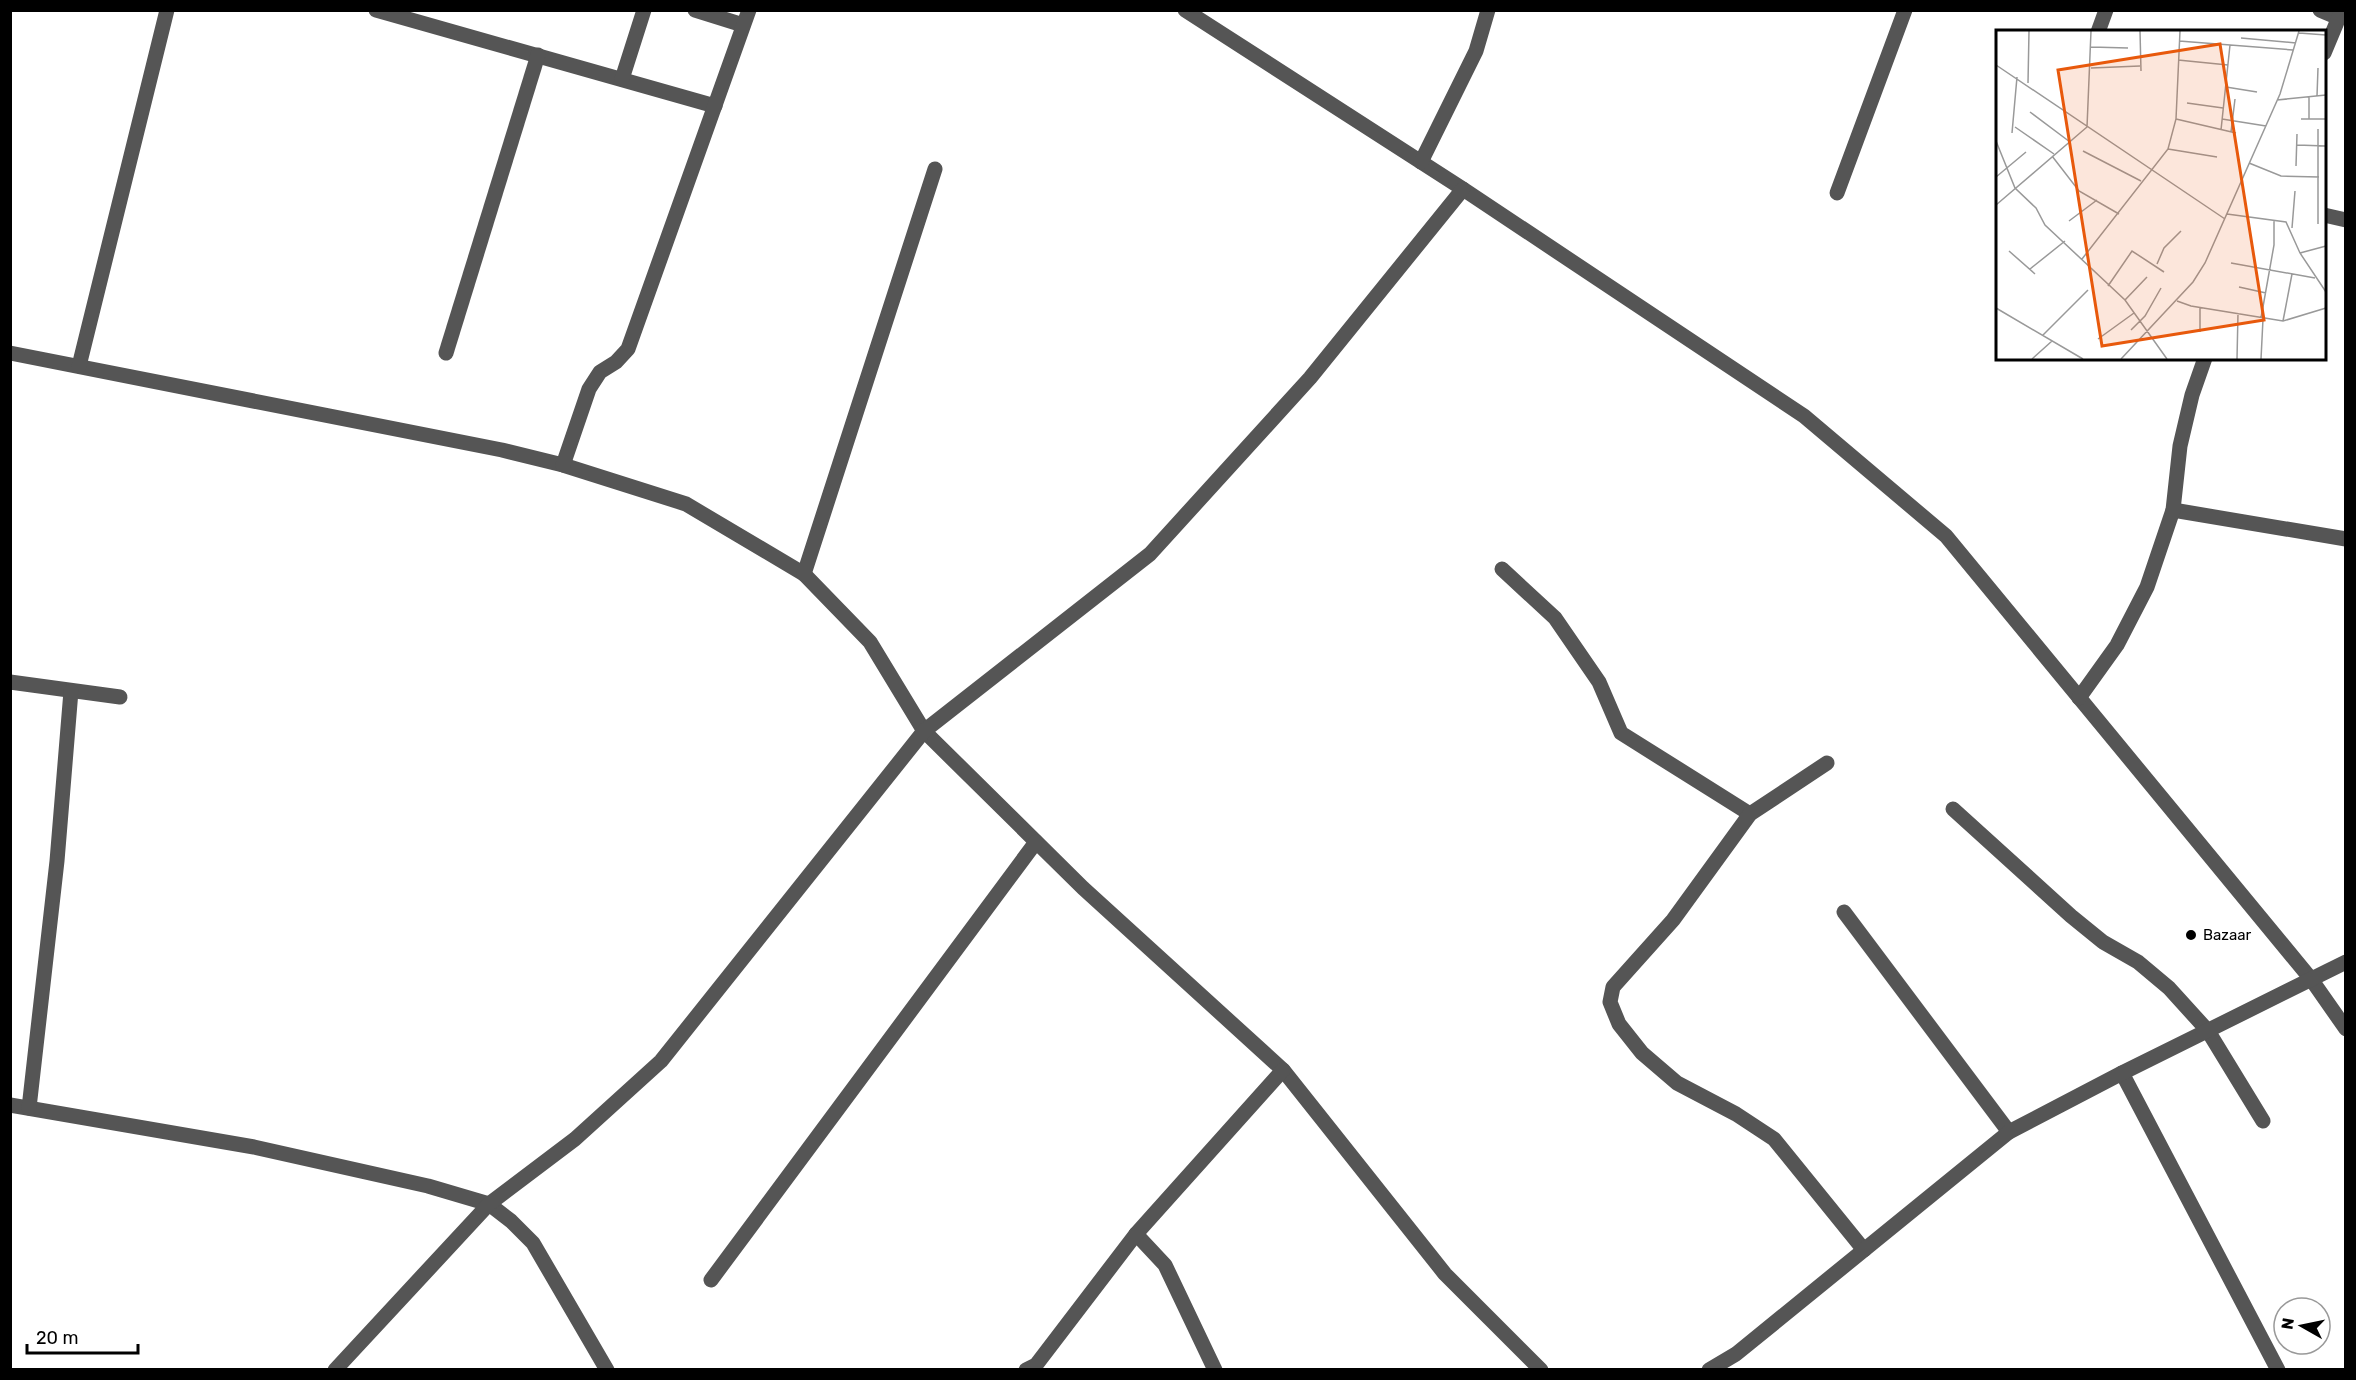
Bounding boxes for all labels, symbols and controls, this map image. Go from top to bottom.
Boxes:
inset map [1996,30,2326,360]
place label: Bazaar [2203,926,2251,944]
marker: Bazaar [2184,928,2198,942]
north arrow [2272,1296,2332,1356]
scale bar [27,1317,138,1355]
text: N [2277,1317,2298,1331]
text: 20 m [36,1327,78,1349]

